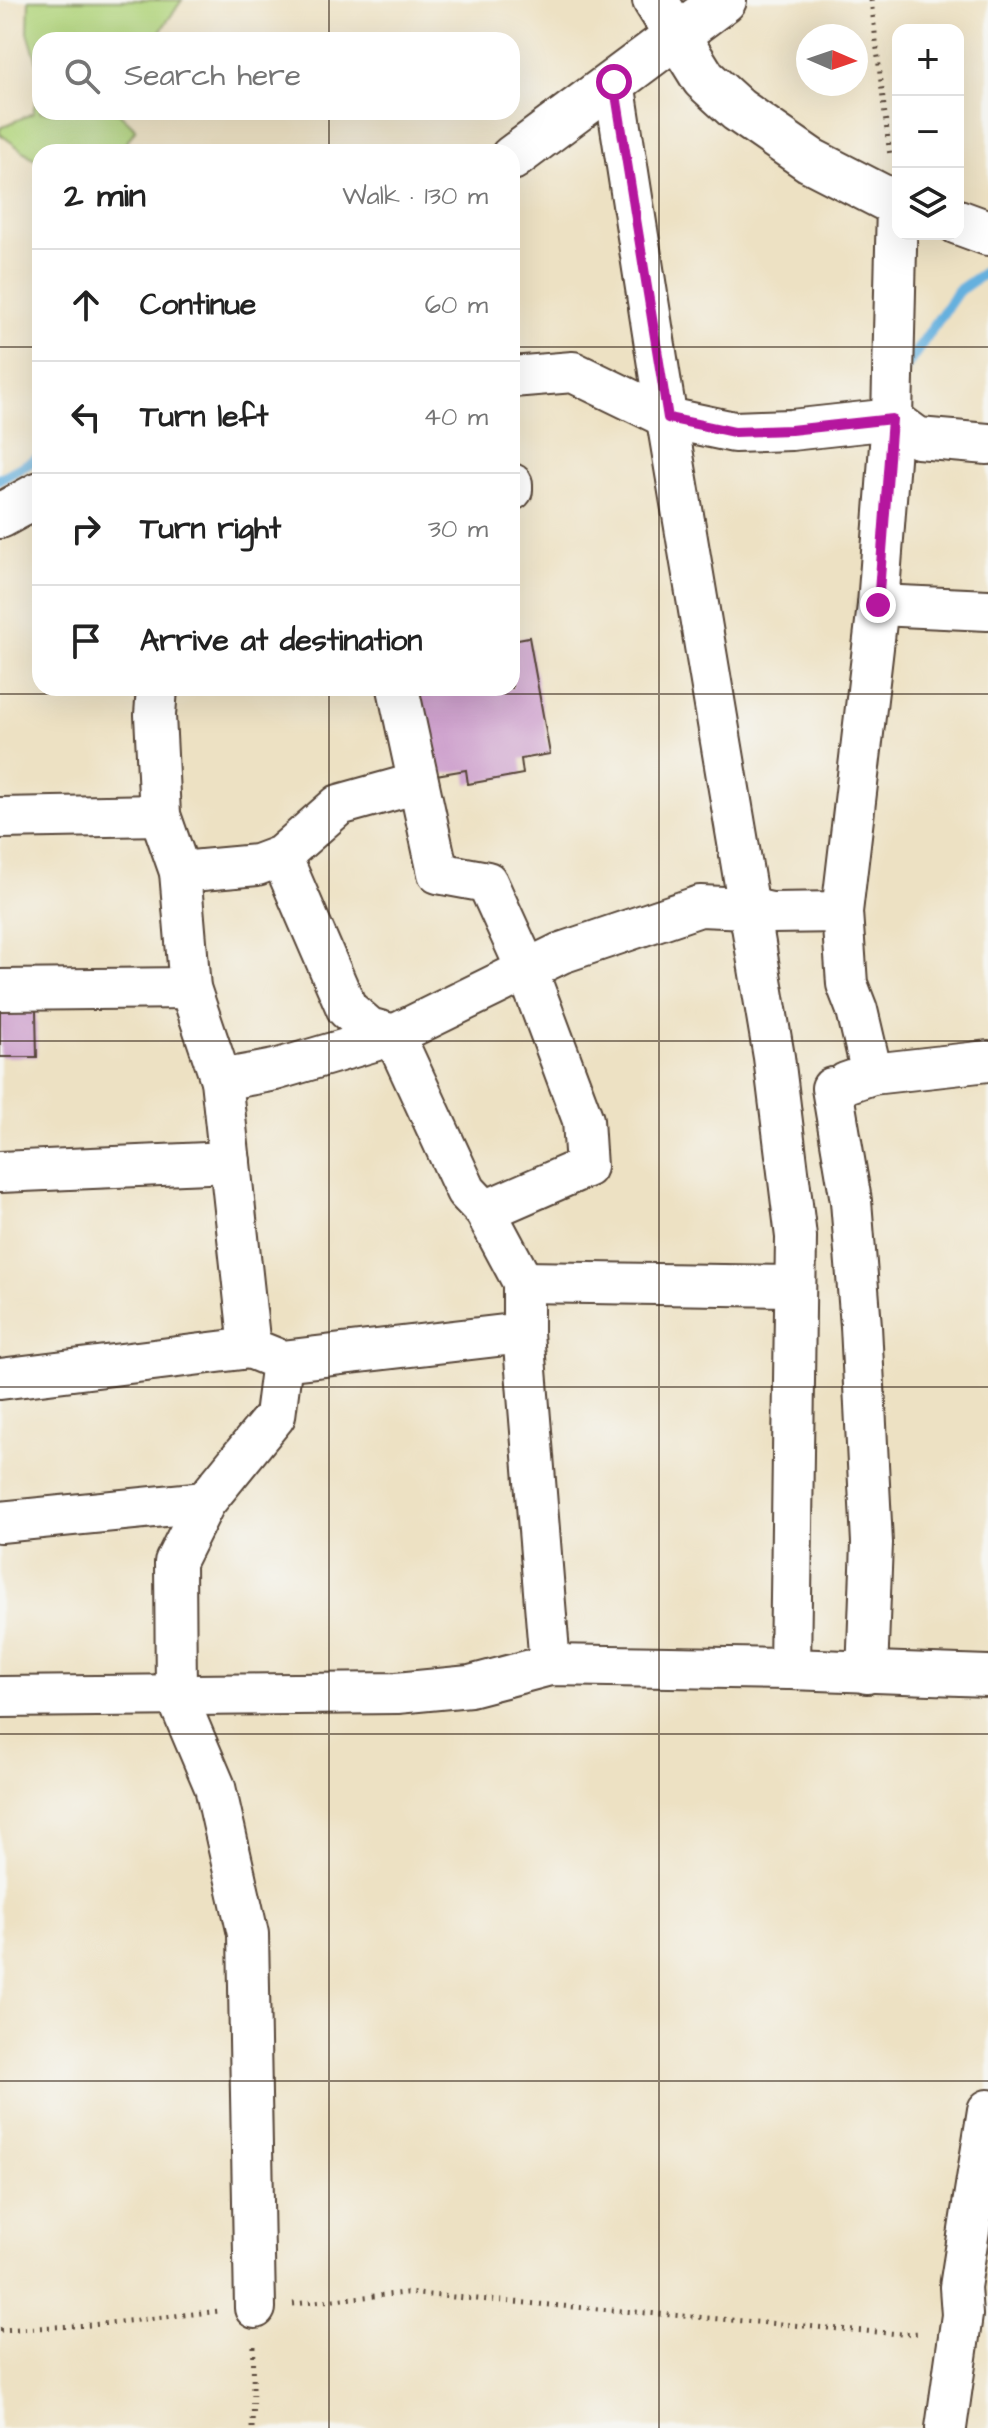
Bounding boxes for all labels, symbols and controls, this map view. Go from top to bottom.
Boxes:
north arrow [796,24,868,96]
map controls [892,24,964,240]
button: + [892,24,964,96]
search box [32,32,520,120]
icon: search [60,54,104,98]
text: Search here [124,55,301,97]
route start [596,64,632,100]
button: − [892,96,964,168]
button: layers [892,168,964,240]
text: 2 min [64,172,146,220]
text: Walk · 130 m [342,178,488,214]
icon: ahead [64,283,108,327]
text: Continue [140,284,256,326]
text: 60 m [425,287,488,323]
icon: left [64,395,108,439]
text: Turn left [140,396,268,438]
text: 40 m [423,399,488,435]
icon: right [64,507,108,551]
text: Turn right [140,508,281,550]
text: 30 m [428,511,488,547]
route end [860,587,896,623]
icon: arrive [64,619,108,663]
text: Arrive at destination [140,620,422,662]

